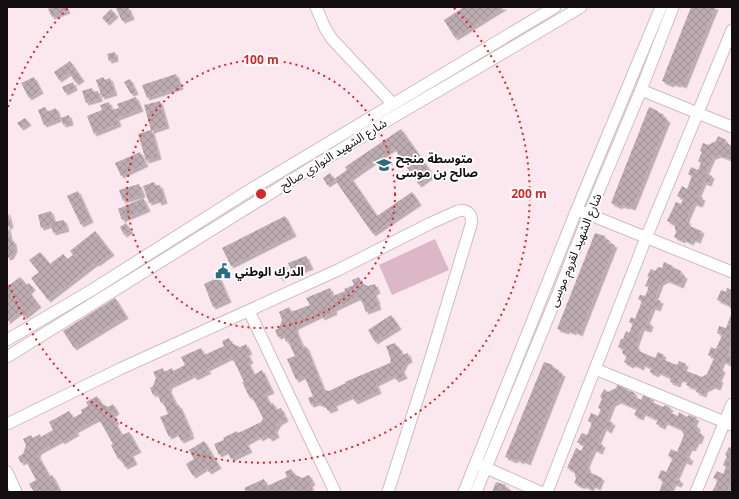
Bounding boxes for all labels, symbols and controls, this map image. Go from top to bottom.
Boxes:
text: 100 m [243,51,279,68]
street label: شارع الشهيد النواري صالح [276,114,391,195]
place label: متوسطة منجح صالح بن موسى [396,150,478,182]
school or university icon: متوسطة منجح صالح بن موسى [375,156,393,174]
text: 200 m [511,185,547,202]
centre of rings [254,187,268,201]
street label: شارع الشهيد لقروم موسى [544,191,606,310]
public building icon: الدرك الوطني [214,262,232,280]
place label: الدرك الوطني [235,263,304,281]

